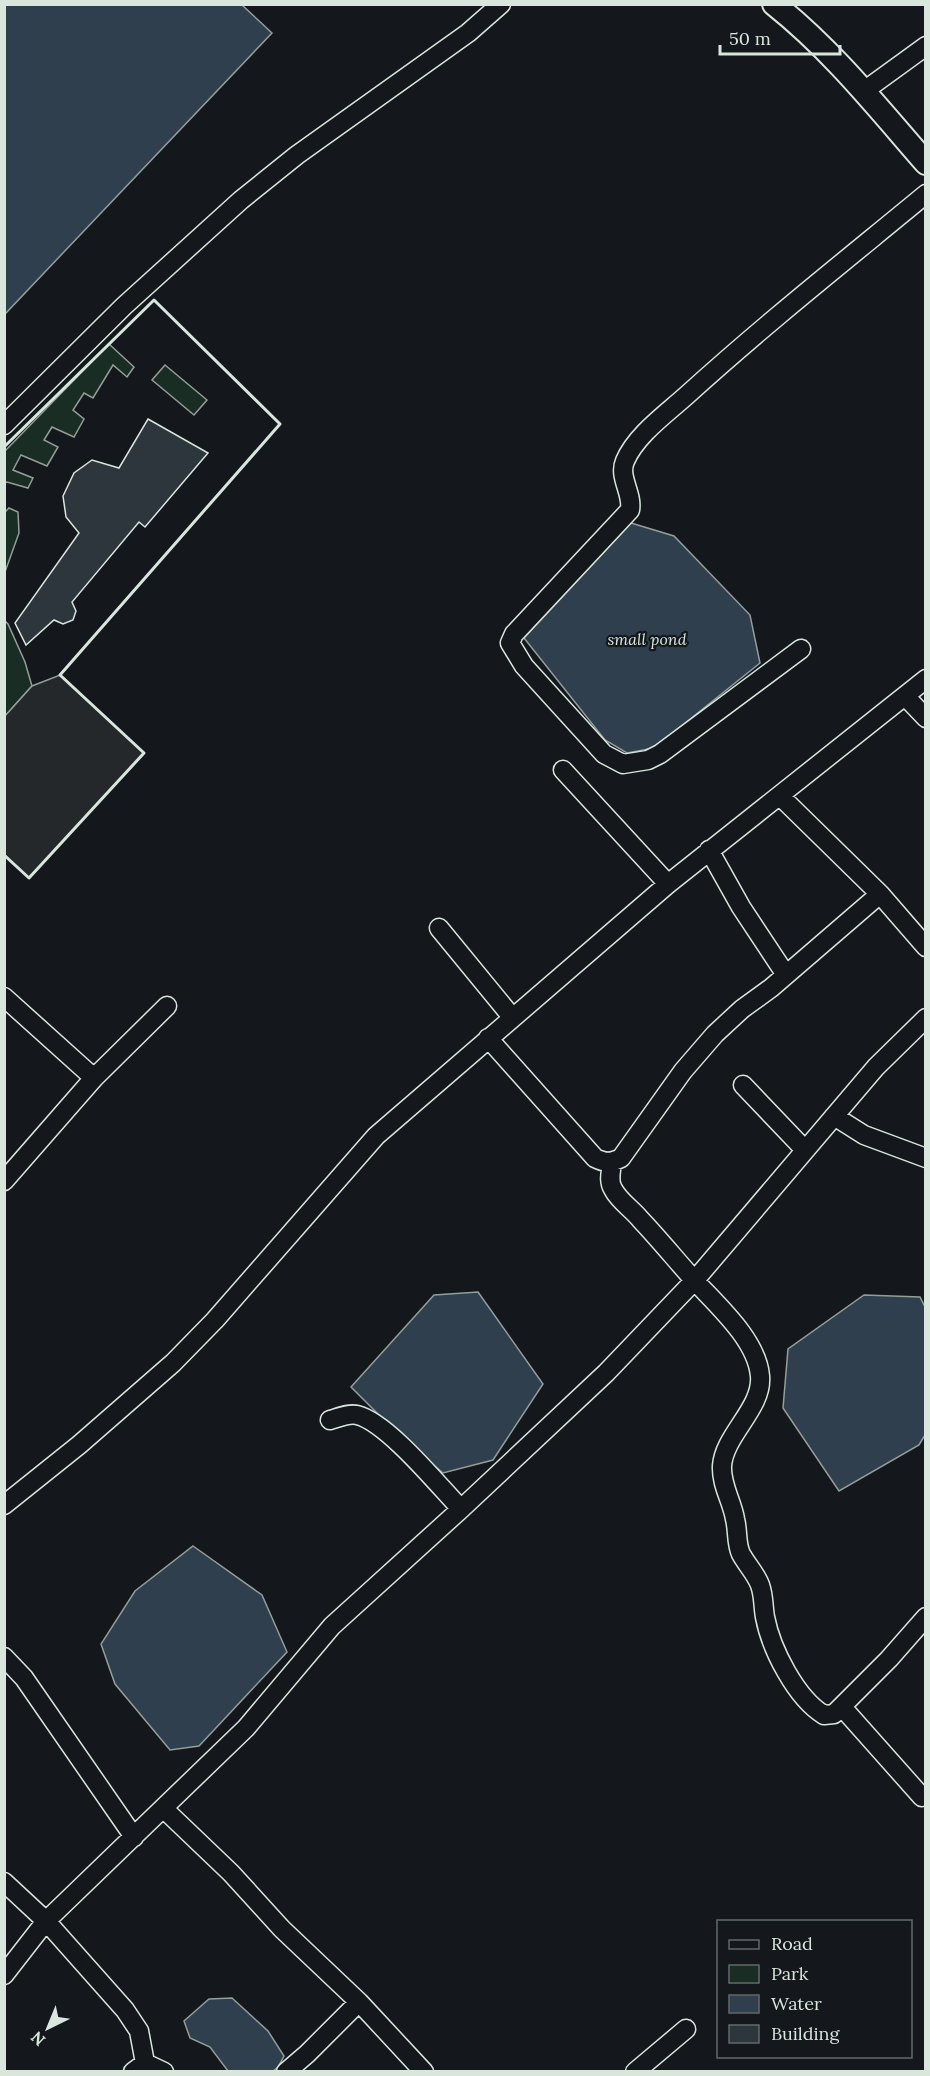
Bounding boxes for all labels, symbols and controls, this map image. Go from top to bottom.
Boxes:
scale bar [720,18,840,56]
text: 50 m [729,27,771,50]
water label: small pond [607,629,687,649]
legend [717,1920,912,2058]
text: Road [771,1932,813,1955]
text: Park [771,1962,809,1985]
text: Water [771,1992,822,2015]
north arrow [18,1998,78,2058]
text: Building [771,2022,841,2045]
text: N [26,2027,49,2051]

